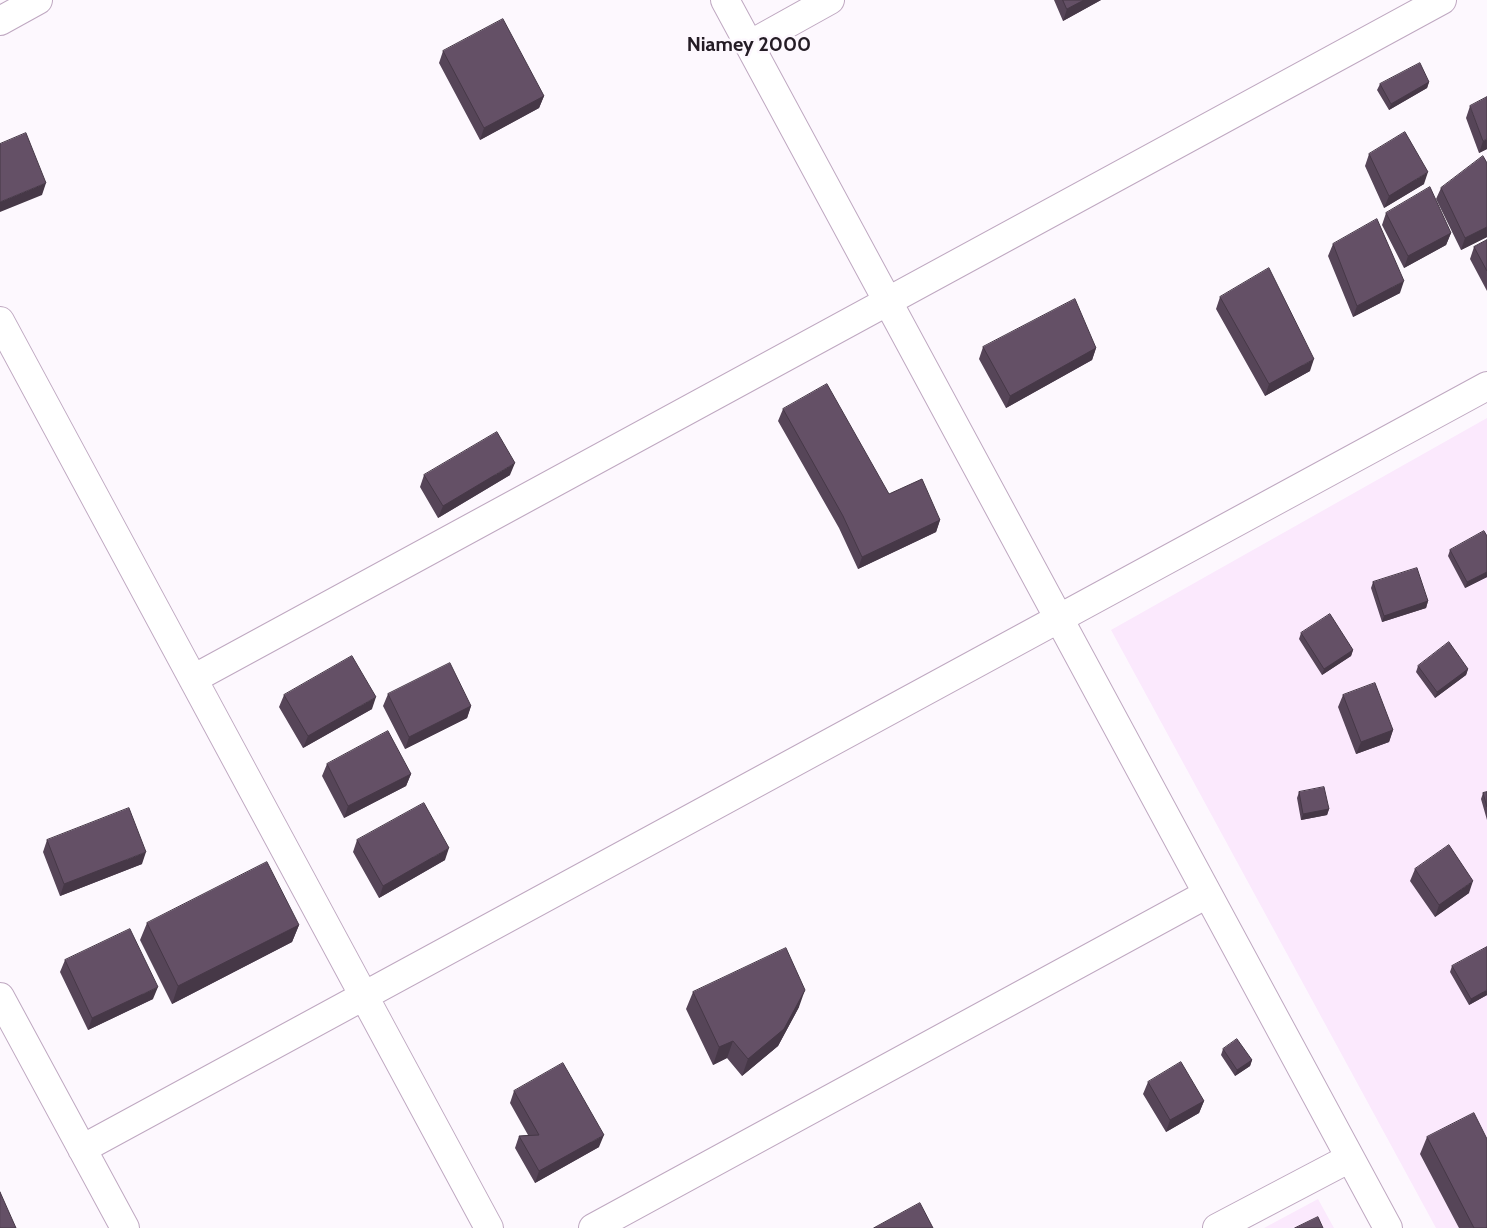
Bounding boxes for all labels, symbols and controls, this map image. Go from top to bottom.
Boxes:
district label: Niamey 2000 [687,33,811,57]

